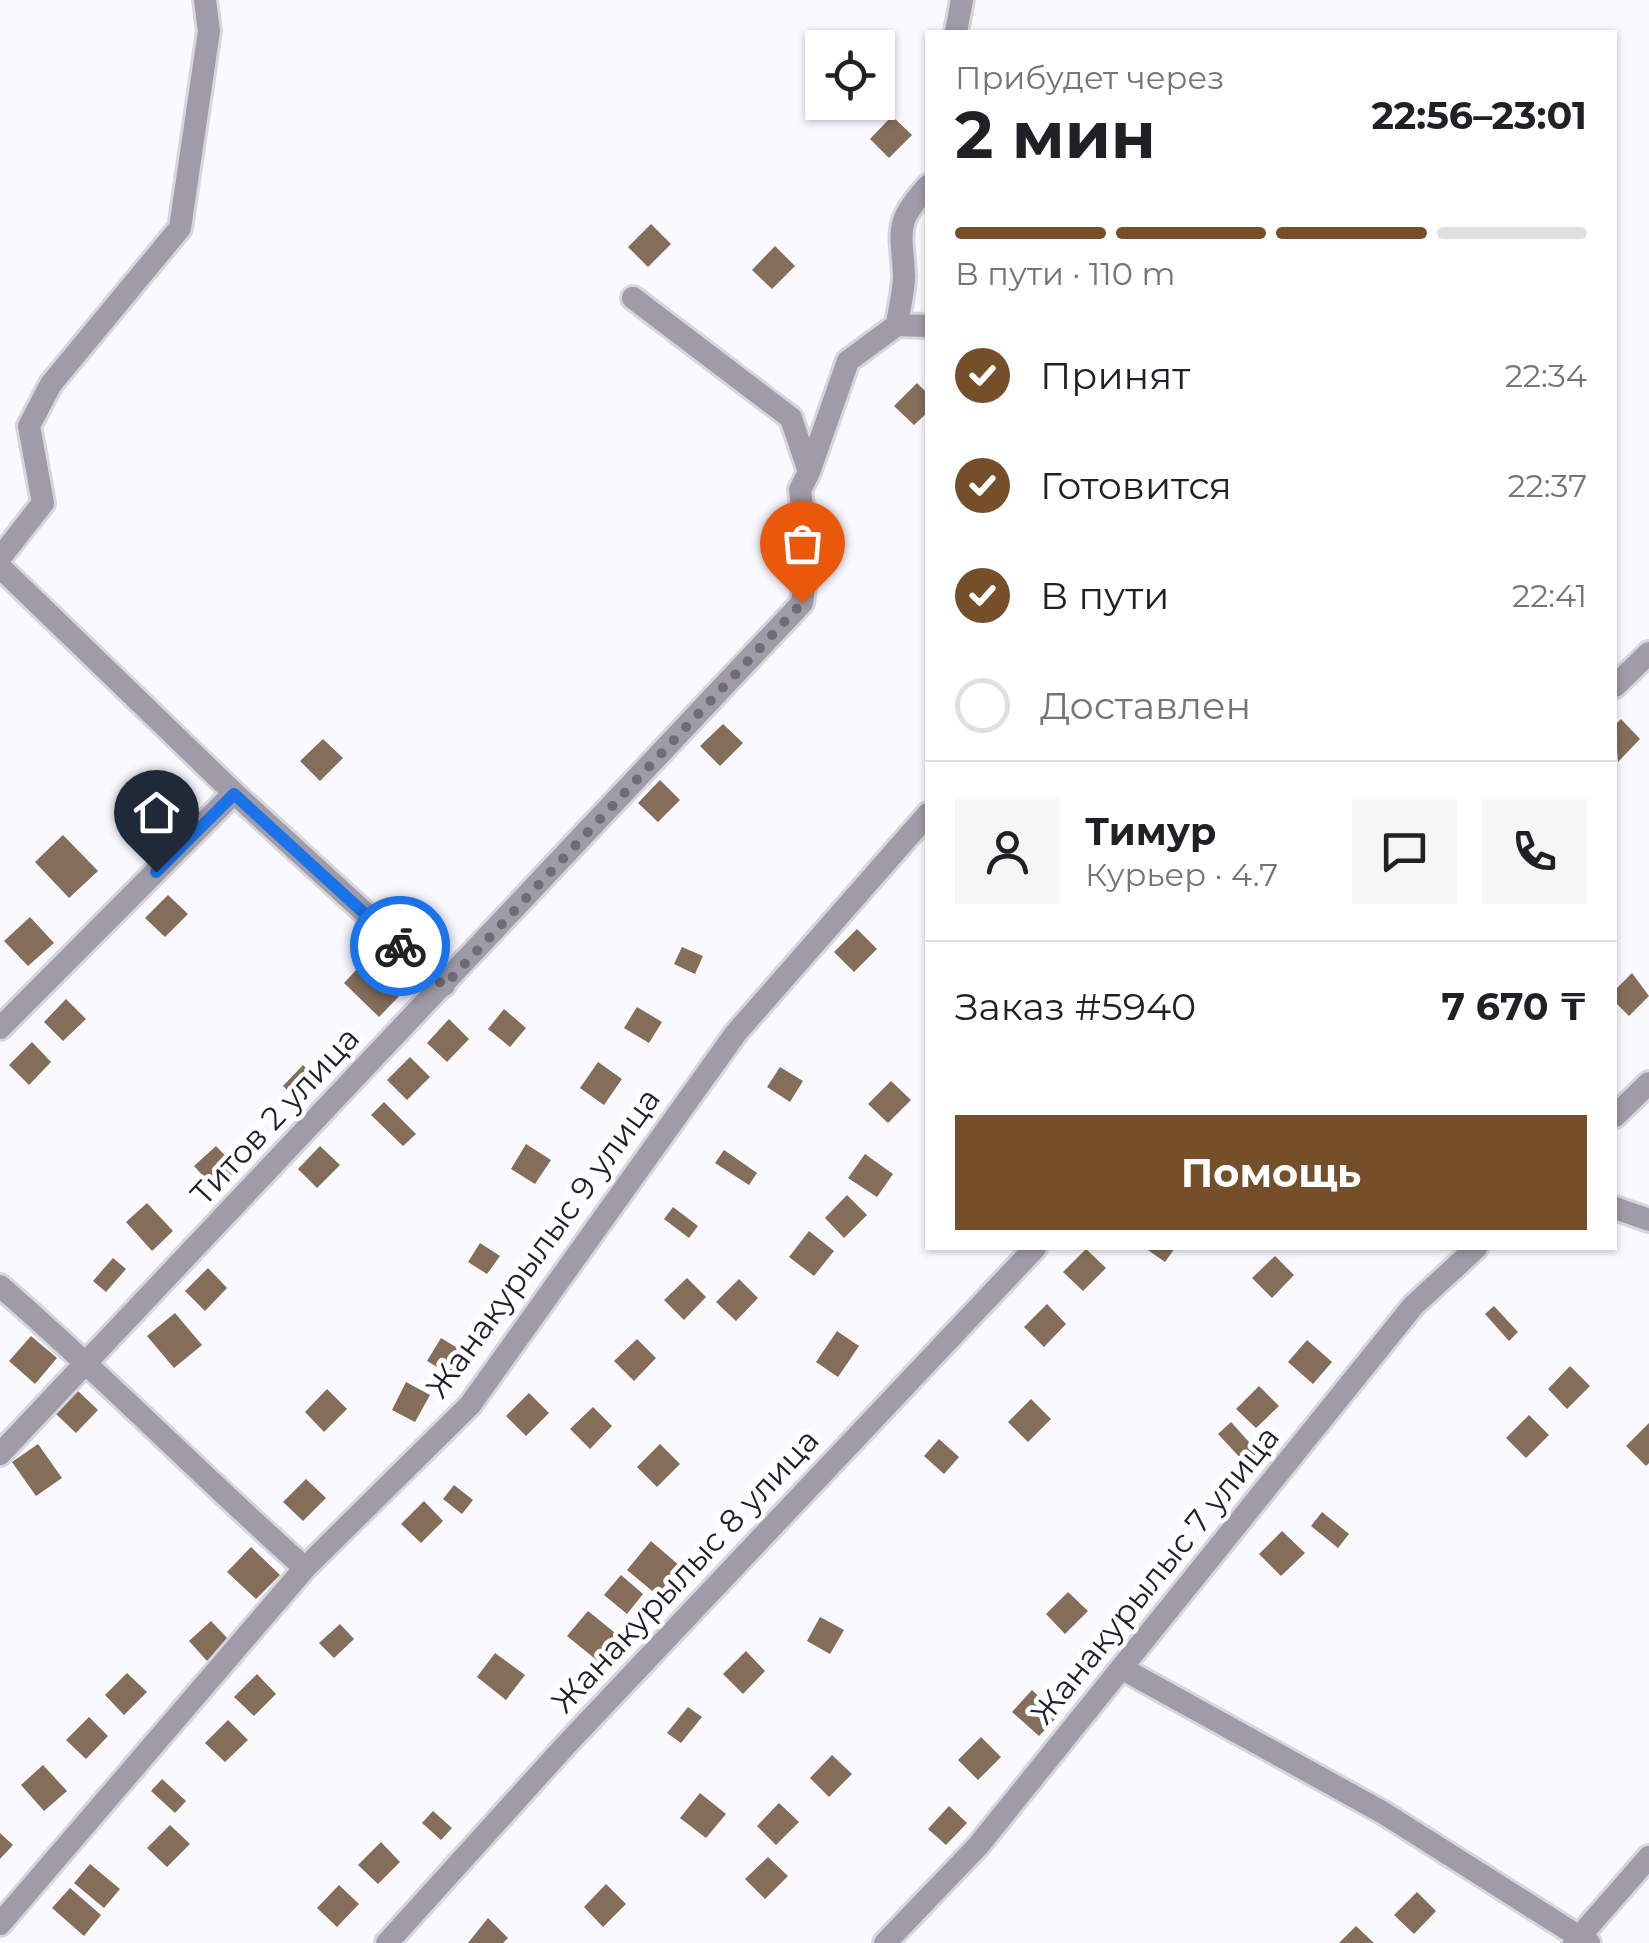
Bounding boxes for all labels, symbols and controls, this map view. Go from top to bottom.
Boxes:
map controls [805,30,895,120]
button: locate [805,30,895,120]
text: Прибудет через [955,58,1224,97]
text: 22:56–23:01 [1371,92,1587,139]
text: 2 мин [955,95,1156,174]
text: В пути · 110 m [955,254,1175,293]
icon: check [955,348,1010,403]
text: Принят [1040,352,1190,399]
text: 22:34 [1505,356,1587,395]
icon: check [955,458,1010,513]
text: Готовится [1040,462,1232,509]
text: 22:37 [1507,466,1587,505]
pin [760,501,845,604]
icon: bag [775,516,830,571]
icon: check [955,568,1010,623]
text: В пути [1040,572,1169,619]
text: 22:41 [1512,576,1587,615]
text: Доставлен [1040,682,1251,729]
pin [114,770,199,873]
icon: home [129,785,184,840]
button: person [955,799,1060,904]
button: chat [1352,799,1457,904]
button: phone [1482,799,1587,904]
text: Тимур [1085,808,1216,855]
text: Курьер · 4.7 [1085,855,1278,894]
courier [350,896,450,996]
icon: bike [373,919,428,974]
text: Заказ #5940 [955,983,1196,1030]
text: 7 670 ₸ [1442,983,1587,1030]
street label: Титов 2 улица [182,1018,367,1213]
street label: Жанакурылыс 9 улица [417,1080,668,1405]
button: Помощь [955,1115,1587,1230]
street label: Жанакурылыс 7 улица [1022,1418,1287,1732]
street label: Жанакурылыс 8 улица [543,1421,826,1721]

